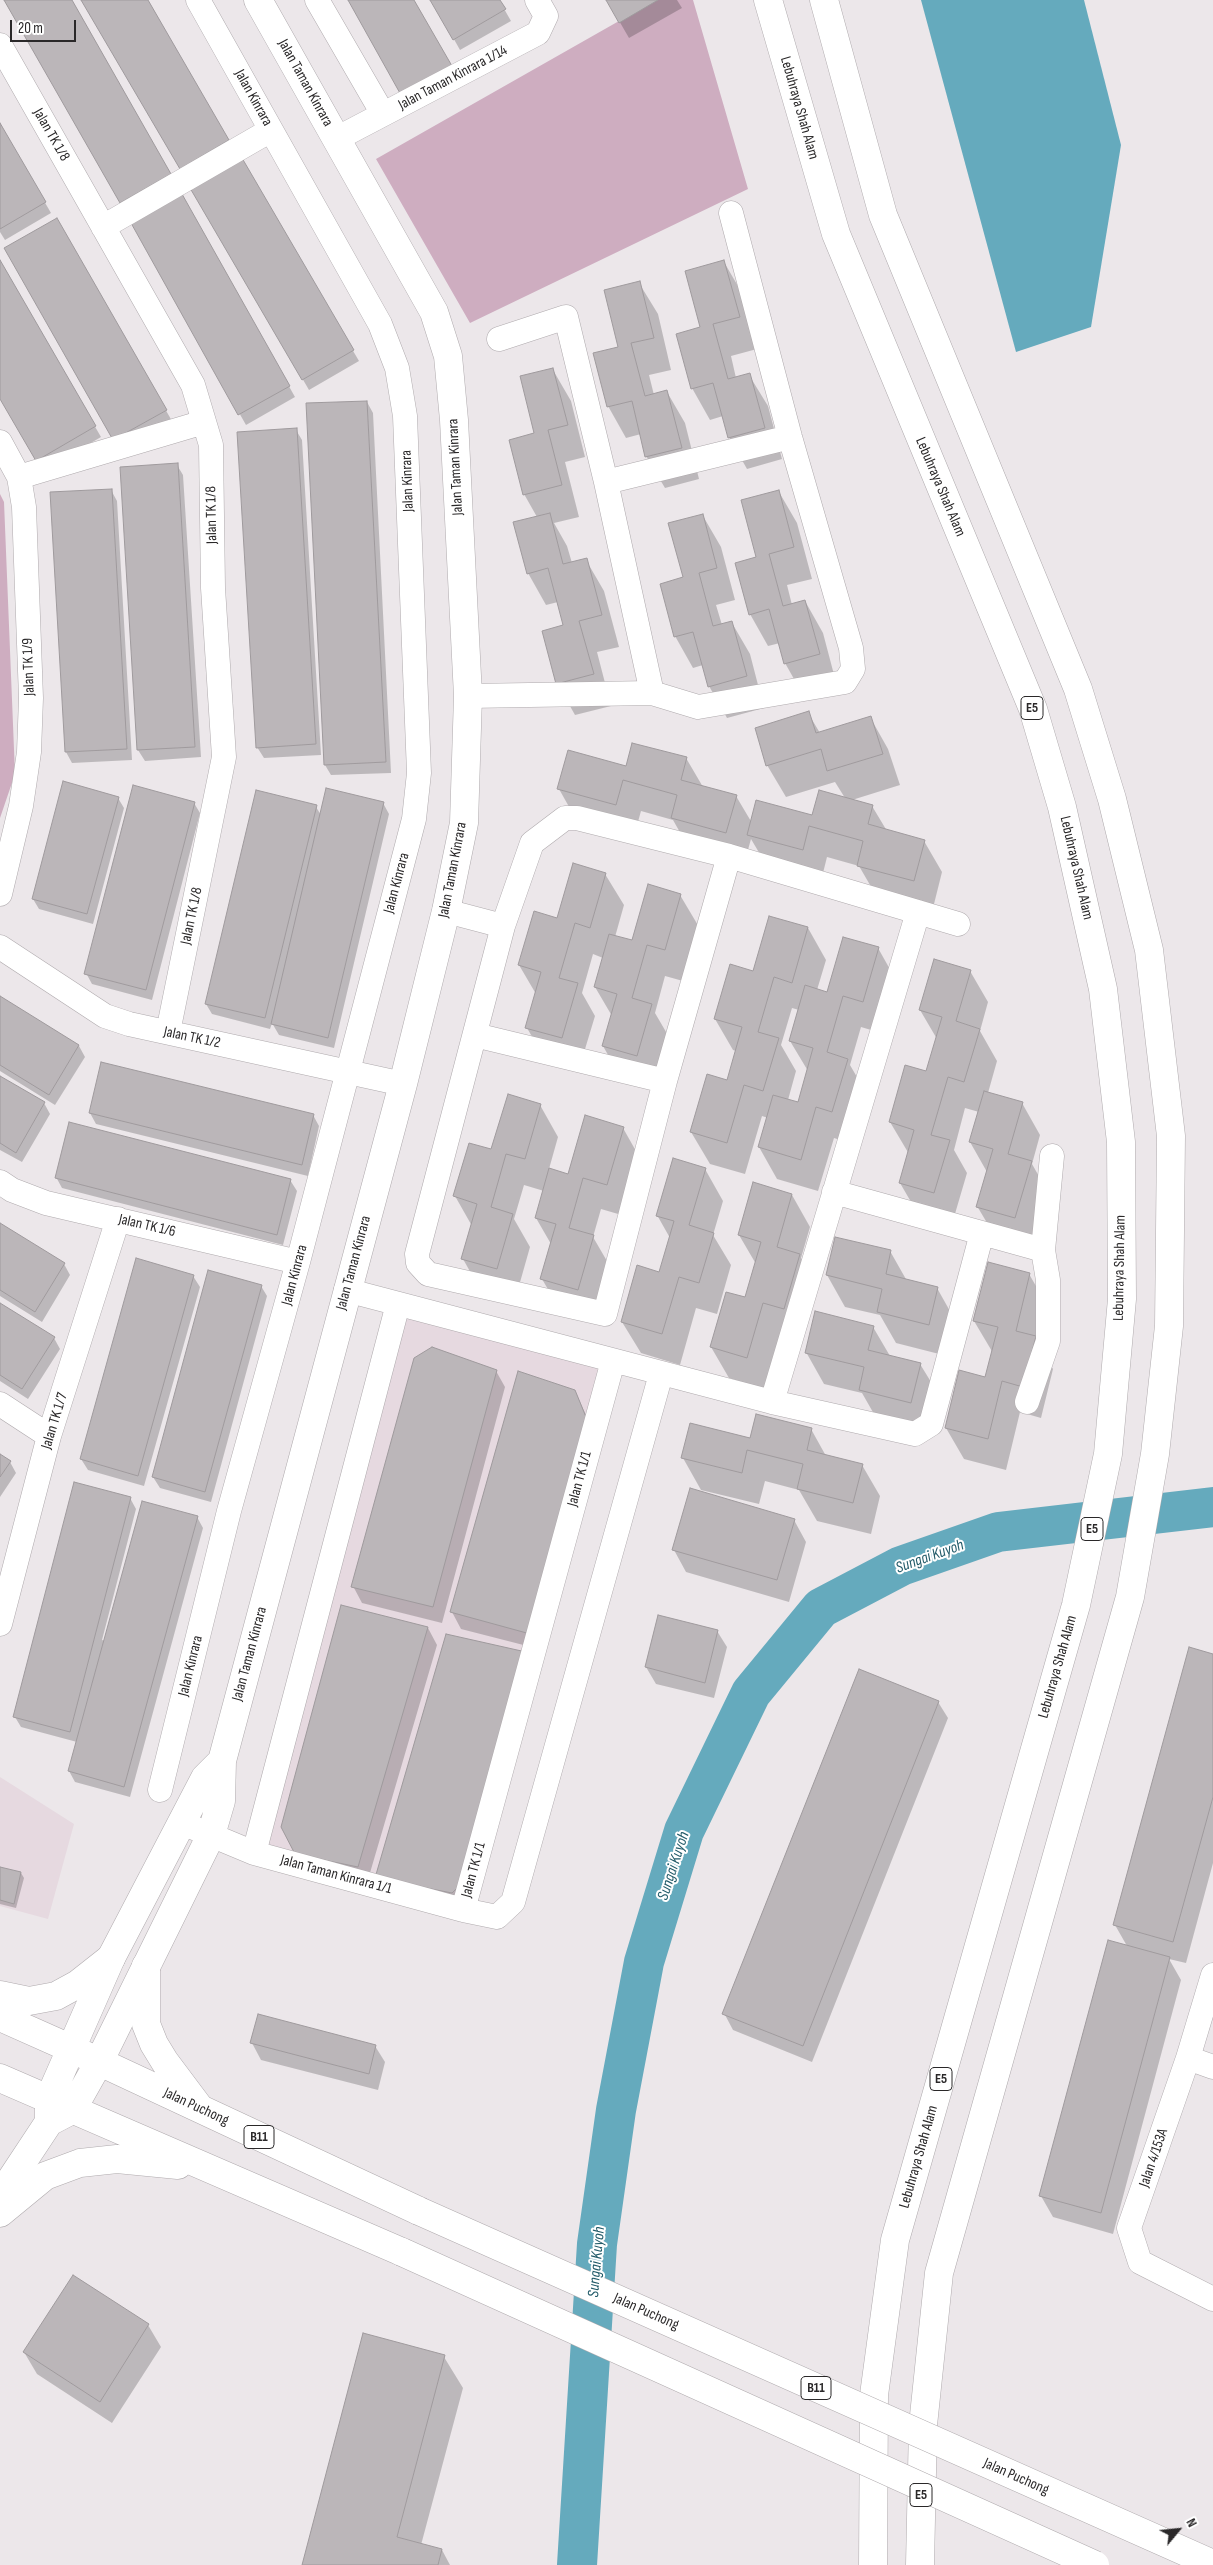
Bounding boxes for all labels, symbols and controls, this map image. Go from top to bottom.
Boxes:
scale bar [12,10,79,42]
text: 20 m [18,19,43,38]
street label: Jalan Taman Kinrara [274,36,336,130]
street label: Jalan Taman Kinrara 1/14 [395,42,511,114]
street label: Lebuhraya Shah Alam [776,55,822,161]
street label: Jalan Kinrara [230,67,276,129]
street label: Jalan TK 1/8 [29,105,73,165]
street label: Jalan Taman Kinrara [444,418,468,516]
street label: Lebuhraya Shah Alam [911,435,969,539]
street label: Jalan Kinrara [398,450,418,512]
street label: Jalan TK 1/8 [202,486,222,544]
street label: Jalan TK 1/9 [19,638,39,696]
road number: E5 [1021,696,1043,720]
street label: Lebuhraya Shah Alam [1055,814,1097,922]
street label: Jalan Taman Kinrara [435,821,471,919]
street label: Jalan Kinrara [380,851,414,915]
street label: Jalan TK 1/8 [177,886,207,946]
street label: Jalan TK 1/2 [162,1023,222,1053]
street label: Jalan TK 1/6 [117,1211,177,1241]
street label: Jalan Taman Kinrara [333,1214,375,1312]
street label: Lebuhraya Shah Alam [1110,1215,1130,1321]
street label: Jalan Kinrara [278,1243,312,1307]
street label: Jalan TK 1/7 [38,1391,72,1451]
street label: Jalan TK 1/1 [564,1449,596,1509]
road number: E5 [1081,1518,1103,1540]
water label: Sungai Kuyoh [893,1536,967,1578]
street label: Jalan Taman Kinrara [229,1605,271,1703]
street label: Lebuhraya Shah Alam [1035,1614,1081,1720]
street label: Jalan Kinrara [175,1634,207,1698]
water label: Sungai Kuyoh [654,1829,694,1903]
street label: Jalan TK 1/1 [458,1840,490,1900]
street label: Jalan Taman Kinrara 1/1 [278,1851,394,1899]
road number: E5 [930,2068,952,2090]
street label: Jalan Puchong [161,2084,231,2130]
street label: Lebuhraya Shah Alam [896,2104,942,2210]
road number: B11 [244,2126,274,2148]
street label: Jalan 4/153A [1136,2126,1172,2190]
water label: Sungai Kuyoh [584,2226,610,2298]
street label: Jalan Puchong [610,2290,682,2334]
road number: B11 [801,2376,831,2400]
street label: Jalan Puchong [980,2455,1052,2499]
road number: E5 [910,2484,932,2506]
north arrow [1153,2505,1203,2555]
text: N [1182,2515,1201,2530]

